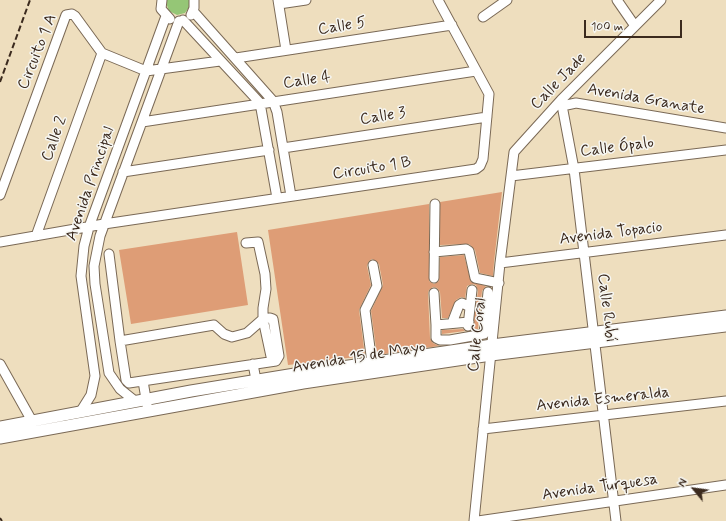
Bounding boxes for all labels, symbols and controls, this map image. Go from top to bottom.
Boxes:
street label: Circuito 1 A [14,11,62,93]
scale bar [586,12,684,38]
street label: Calle 5 [317,14,367,40]
text: 100 m [591,19,623,35]
street label: Calle Jade [527,50,591,114]
street label: Calle 4 [282,68,332,94]
street label: Avenida Granate [586,80,706,120]
street label: Calle 3 [359,104,407,130]
street label: Calle 2 [38,114,72,164]
street label: Avenida Principal [63,124,119,244]
street label: Calle Ópalo [579,134,655,162]
street label: Circuito 1 B [331,153,413,185]
street label: Avenida Topacio [558,218,664,250]
street label: Calle Rubí [592,272,620,344]
street label: Calle Coral [465,297,491,373]
street label: Avenida 15 de Mayo [291,338,427,378]
street label: Avenida Esmeralda [536,383,670,417]
north arrow [674,469,714,509]
street label: Avenida Turquesa [541,470,659,506]
text: N [676,477,691,490]

